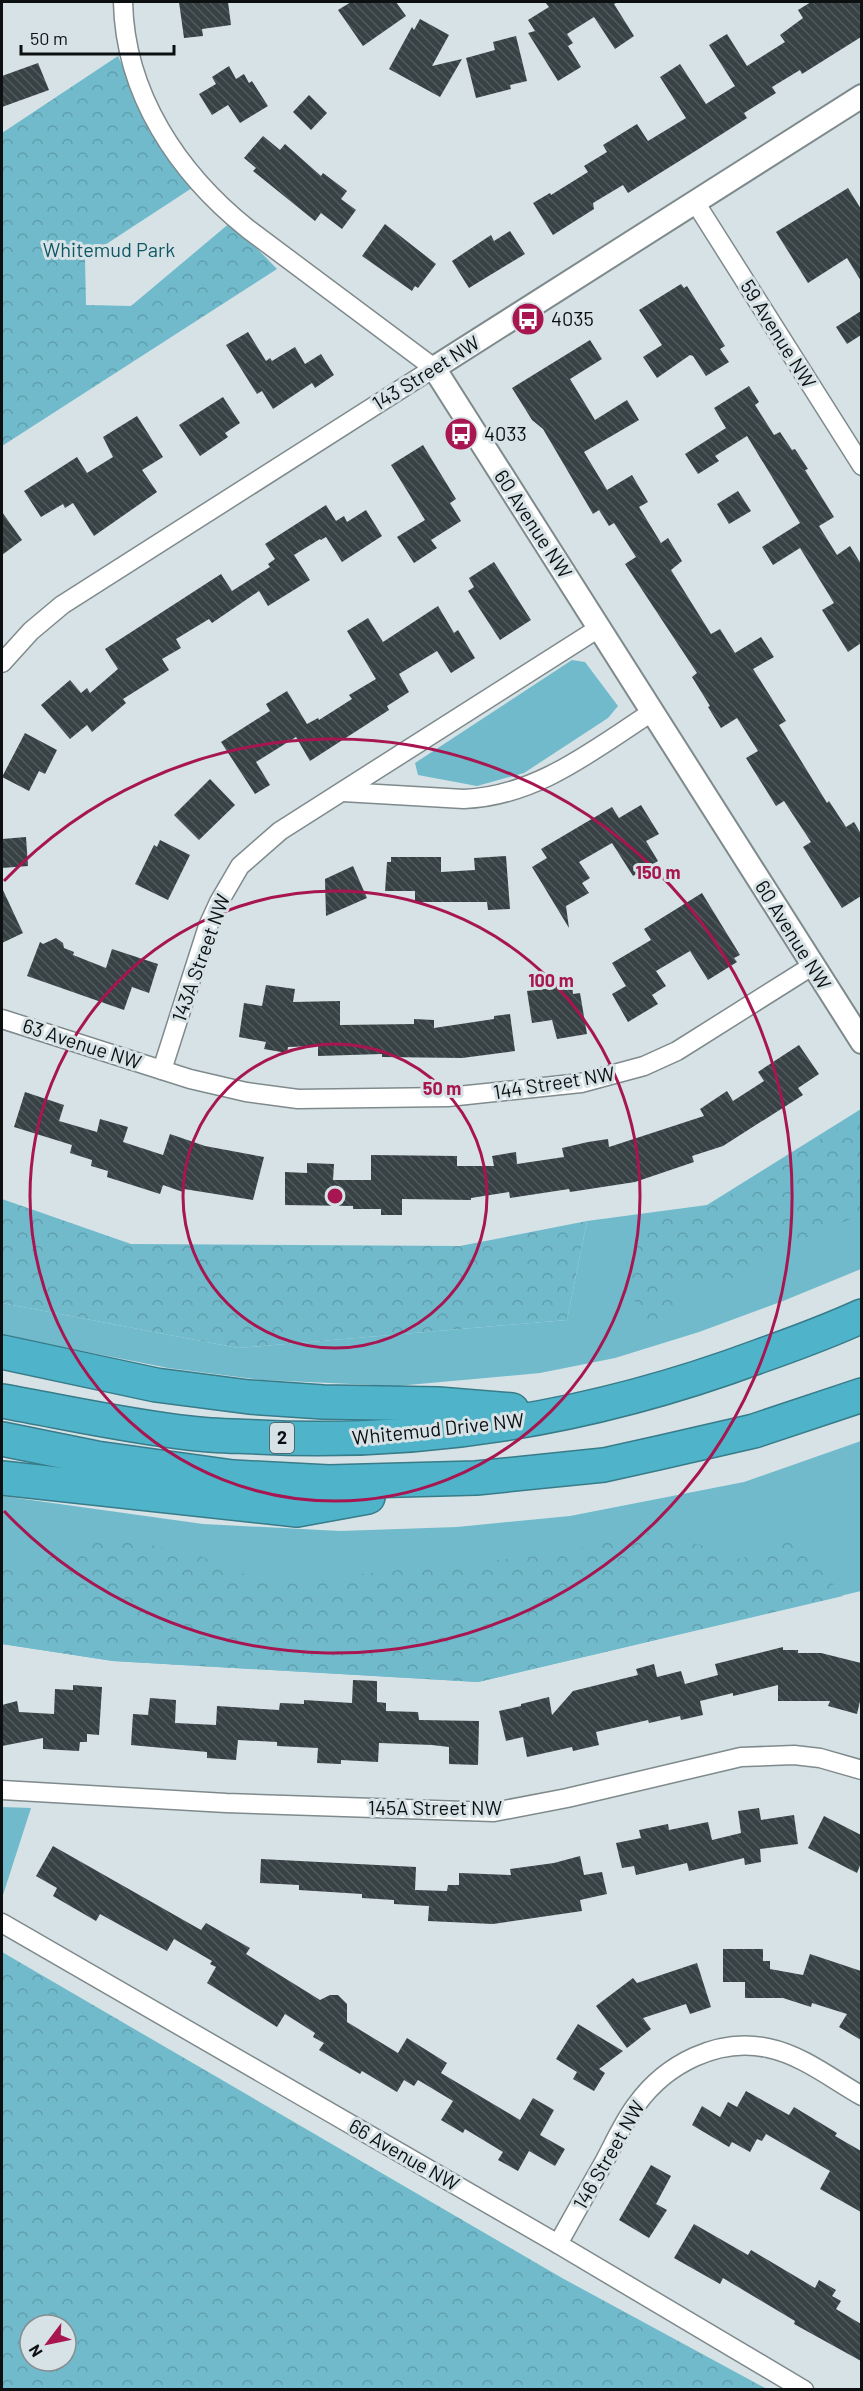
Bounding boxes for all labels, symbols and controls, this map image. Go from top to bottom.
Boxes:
scale bar [21,18,174,56]
text: 50 m [30,27,68,49]
park label: Whitemud Park [43,237,175,261]
street label: 59 Avenue NW [736,275,822,392]
bus stop icon: 4035 [510,301,546,337]
place label: 4035 [551,306,594,330]
street label: 143 Street NW [367,329,484,415]
bus stop icon: 4033 [443,416,479,452]
place label: 4033 [484,421,527,445]
street label: 60 Avenue NW [490,465,578,582]
text: 150 m [636,861,680,883]
street label: 60 Avenue NW [751,875,837,994]
street label: 143A Street NW [166,890,234,1025]
text: 100 m [528,969,574,991]
street label: 63 Avenue NW [20,1013,145,1074]
street label: 144 Street NW [491,1060,617,1103]
text: 50 m [423,1077,461,1099]
centre of rings [325,1186,345,1206]
street label: Whitemud Drive NW [351,1407,526,1449]
road number: 2 [270,1423,294,1453]
street label: 145A Street NW [368,1795,502,1819]
street label: 146 Street NW [567,2095,649,2213]
street label: 66 Avenue NW [345,2113,464,2196]
north arrow [18,2313,78,2373]
text: N [24,2342,46,2361]

